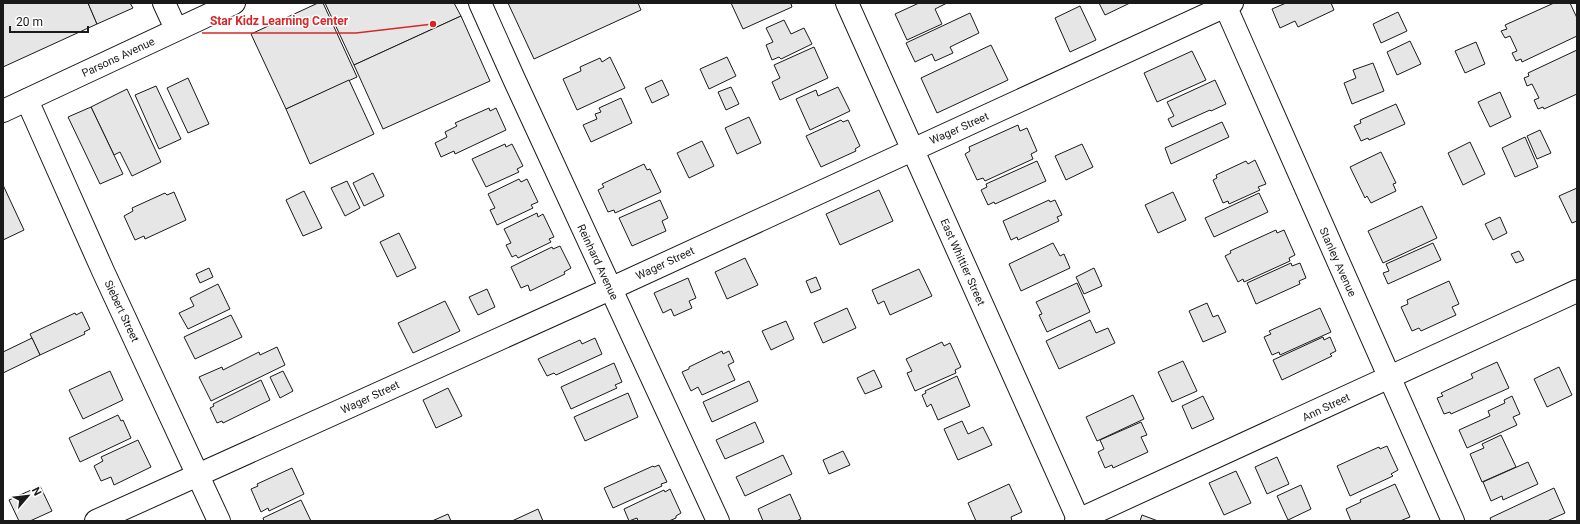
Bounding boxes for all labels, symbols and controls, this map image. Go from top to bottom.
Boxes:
scale bar [10,8,88,34]
callout: Star Kidz Learning Center [202,9,356,33]
text: Star Kidz Learning Center [210,14,349,28]
text: 20 m [16,15,43,29]
street label: Parsons Avenue [80,35,157,80]
street label: Wager Street [928,110,991,147]
street label: East Whittier Street [938,217,988,308]
street label: Reinhard Avenue [574,222,621,302]
street label: Stanley Avenue [1316,226,1359,299]
street label: Wager Street [634,244,697,283]
street label: Siebert Street [102,278,142,344]
street label: Wager Street [339,378,402,417]
street label: Ann Street [1300,391,1352,424]
north arrow [8,476,48,516]
text: N [29,485,44,498]

